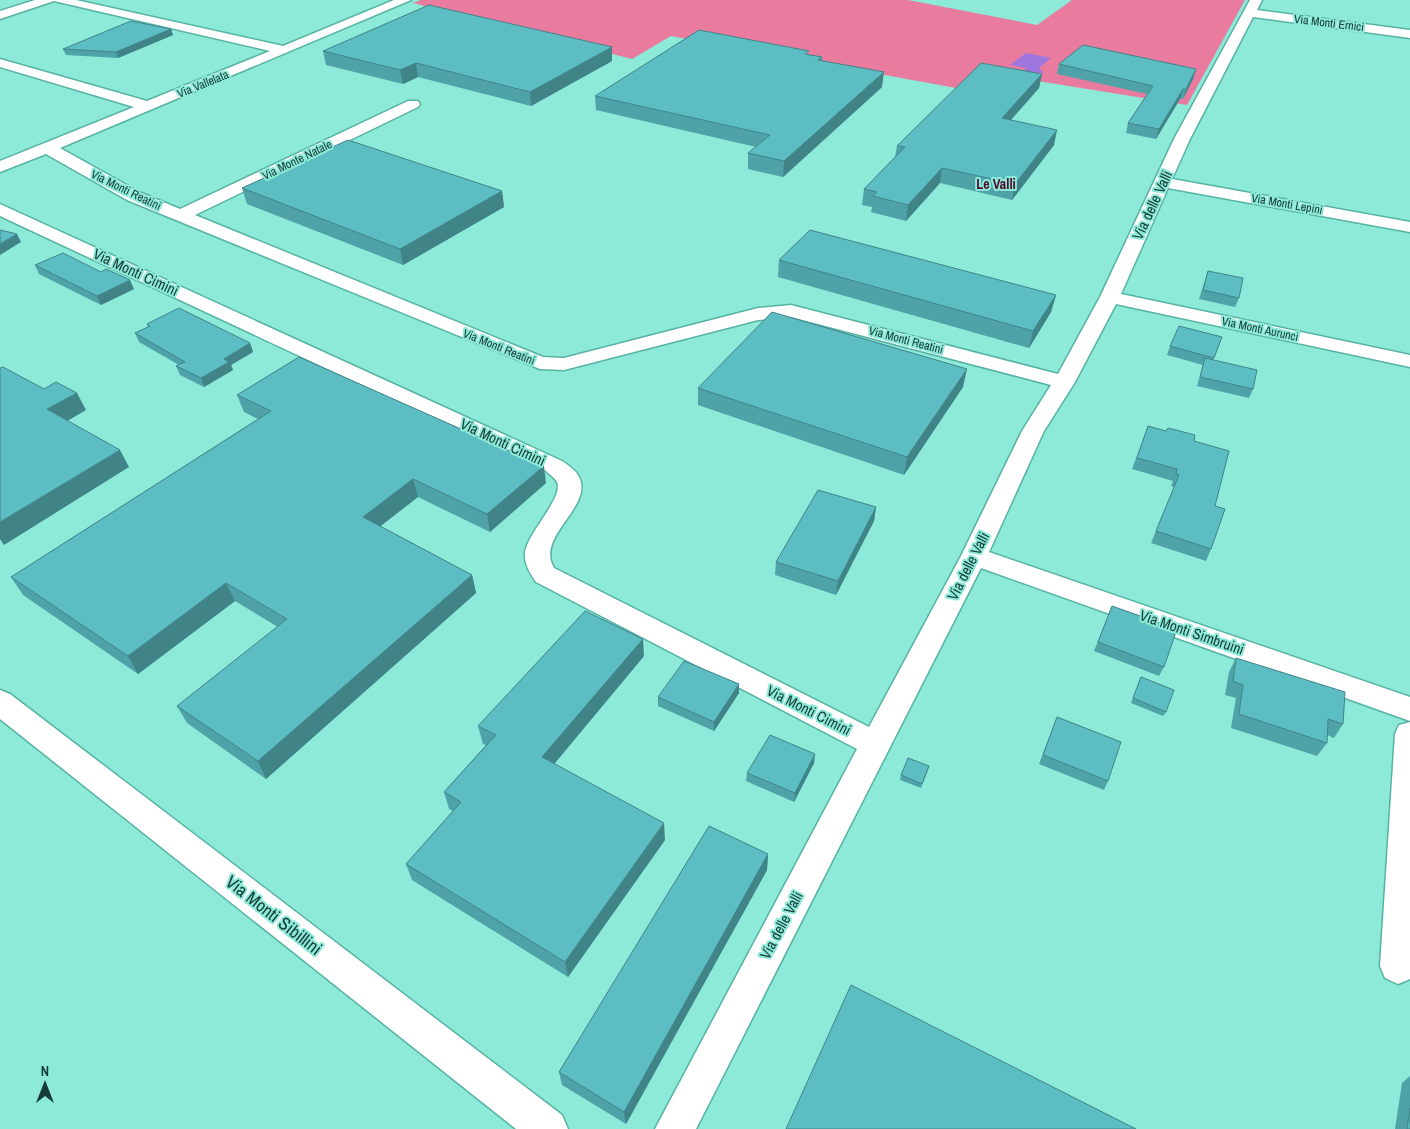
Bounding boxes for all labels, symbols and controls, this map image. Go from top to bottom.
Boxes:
street label: Via Monti Ernici [1293,11,1365,35]
street label: Via Vallelata [175,66,232,102]
street label: Via Monte Natale [259,136,335,184]
street label: Via Monti Reatini [88,166,164,214]
street label: Via delle Valli [1127,167,1177,243]
district label: Le Valli [976,175,1016,193]
street label: Via Monti Lepini [1250,190,1324,218]
street label: Via Monti Cimini [90,243,182,301]
street label: Via Monti Aurunci [1220,313,1300,345]
street label: Via Monti Reatini [867,322,945,358]
street label: Via Monti Reatini [461,325,537,369]
street label: Via Monti Cimini [457,413,549,471]
street label: Via delle Valli [942,528,994,604]
street label: Via Monti Simbruini [1137,604,1247,660]
street label: Via Monti Cimini [763,680,855,740]
street label: Via Monti Sibillini [220,869,328,961]
street label: Via delle Valli [754,887,808,963]
north arrow [20,1059,70,1109]
text: N [41,1062,49,1080]

